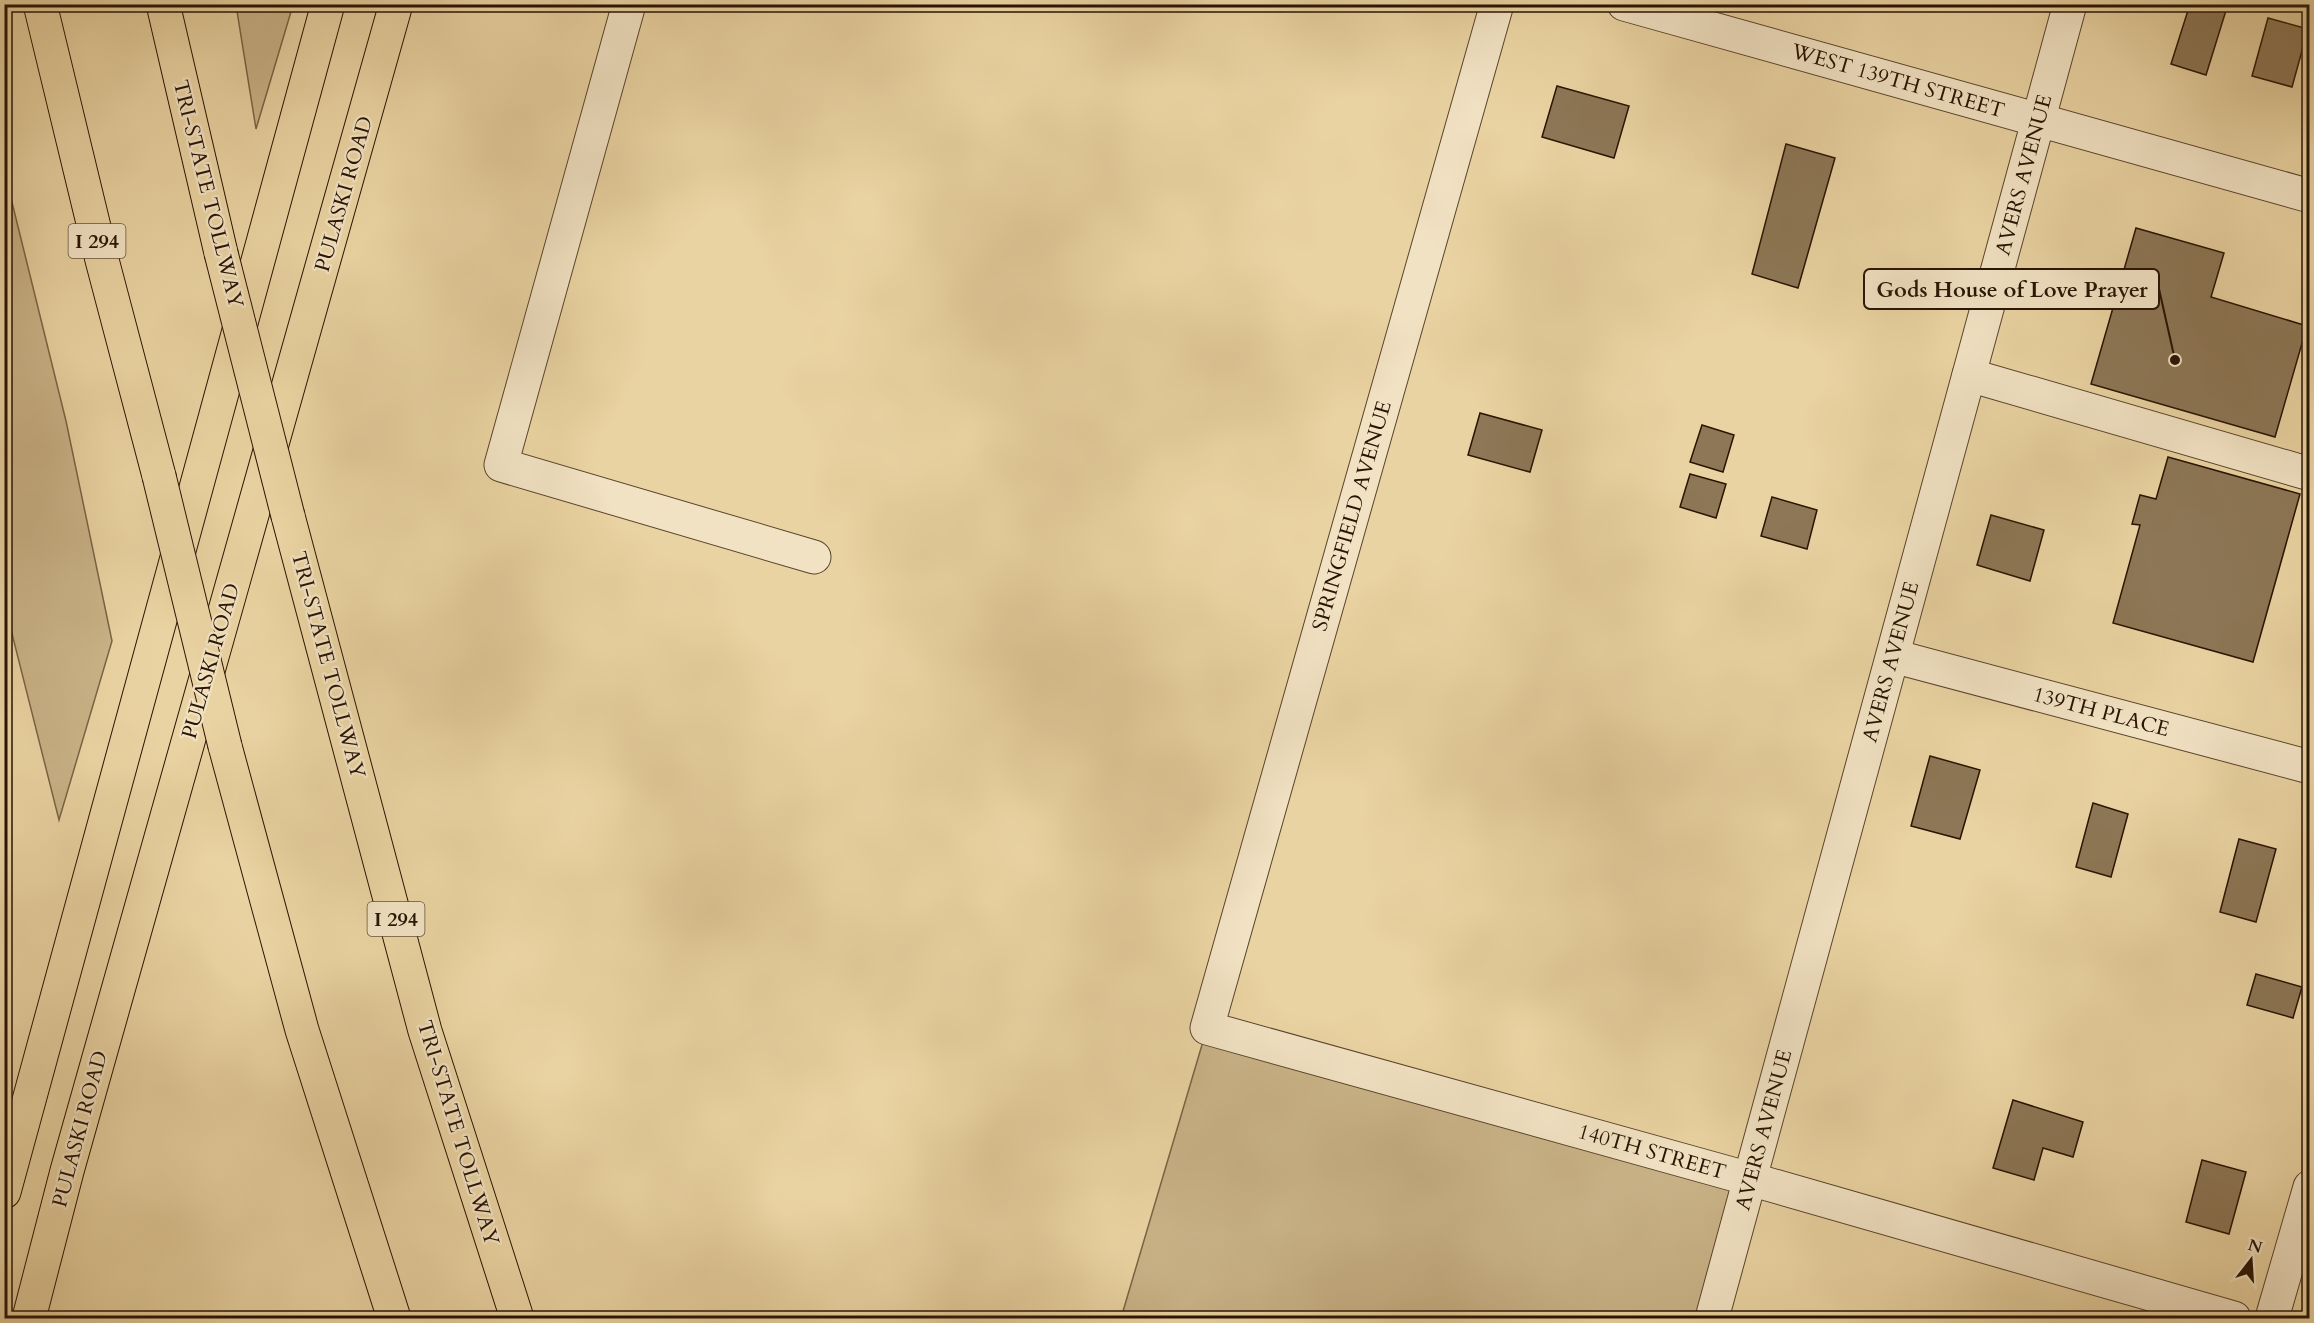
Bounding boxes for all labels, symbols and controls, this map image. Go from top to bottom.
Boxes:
street label: WEST 139TH STREET [1787,36,2008,125]
street label: TRI-STATE TOLLWAY [166,77,250,311]
street label: AVERS AVENUE [1989,91,2059,259]
street label: PULASKI ROAD [308,113,380,275]
road number: I 294 [68,224,126,258]
callout: Gods House of Love Prayer [1864,269,2159,309]
text: Gods House of Love Prayer [1876,275,2148,305]
street label: SPRINGFIELD AVENUE [1305,398,1399,634]
street label: TRI-STATE TOLLWAY [284,548,372,782]
street label: AVERS AVENUE [1856,578,1926,746]
street label: PULASKI ROAD [175,580,247,742]
street label: 139TH PLACE [2030,680,2172,744]
road number: I 294 [368,902,424,936]
street label: TRI-STATE TOLLWAY [410,1017,506,1249]
street label: AVERS AVENUE [1729,1046,1799,1214]
street label: PULASKI ROAD [45,1048,115,1210]
street label: 140TH STREET [1575,1117,1729,1187]
north arrow [2221,1230,2281,1290]
text: N [2245,1234,2265,1259]

